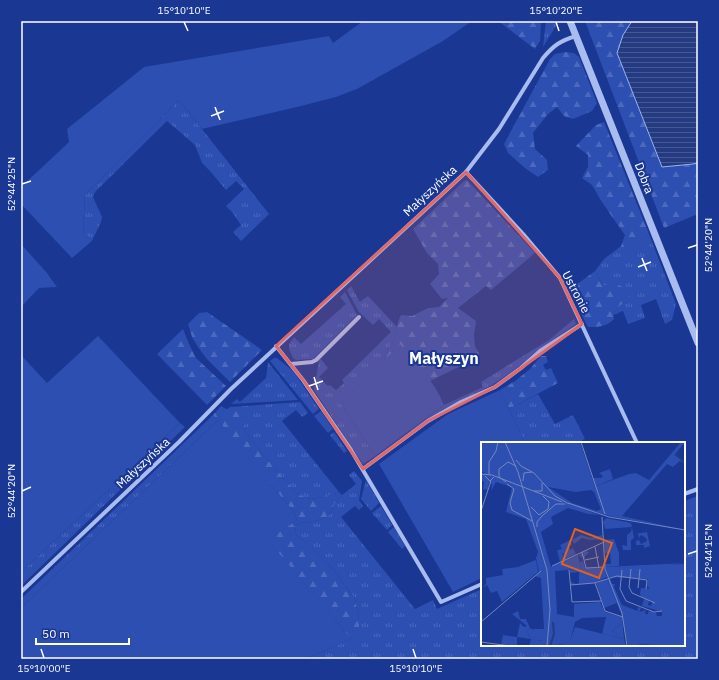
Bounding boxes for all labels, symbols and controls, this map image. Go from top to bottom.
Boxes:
text: 15°10'10"E [157,4,211,17]
text: 15°10'20"E [529,4,583,17]
text: 52°44'25"N [5,157,18,211]
street label: Dobra [632,160,658,196]
street label: Małyszyńska [400,162,460,219]
text: 52°44'20"N [702,218,715,272]
street label: Ustronie [559,268,594,316]
district label: Małyszyn [409,348,479,368]
street label: Małyszyńska [113,434,173,491]
inset map [481,442,685,646]
text: 52°44'20"N [5,464,18,518]
text: 52°44'15"N [702,524,715,578]
scale bar [36,620,129,646]
text: 50 m [42,626,70,641]
text: 15°10'00"E [17,662,71,675]
text: 15°10'10"E [389,662,443,675]

